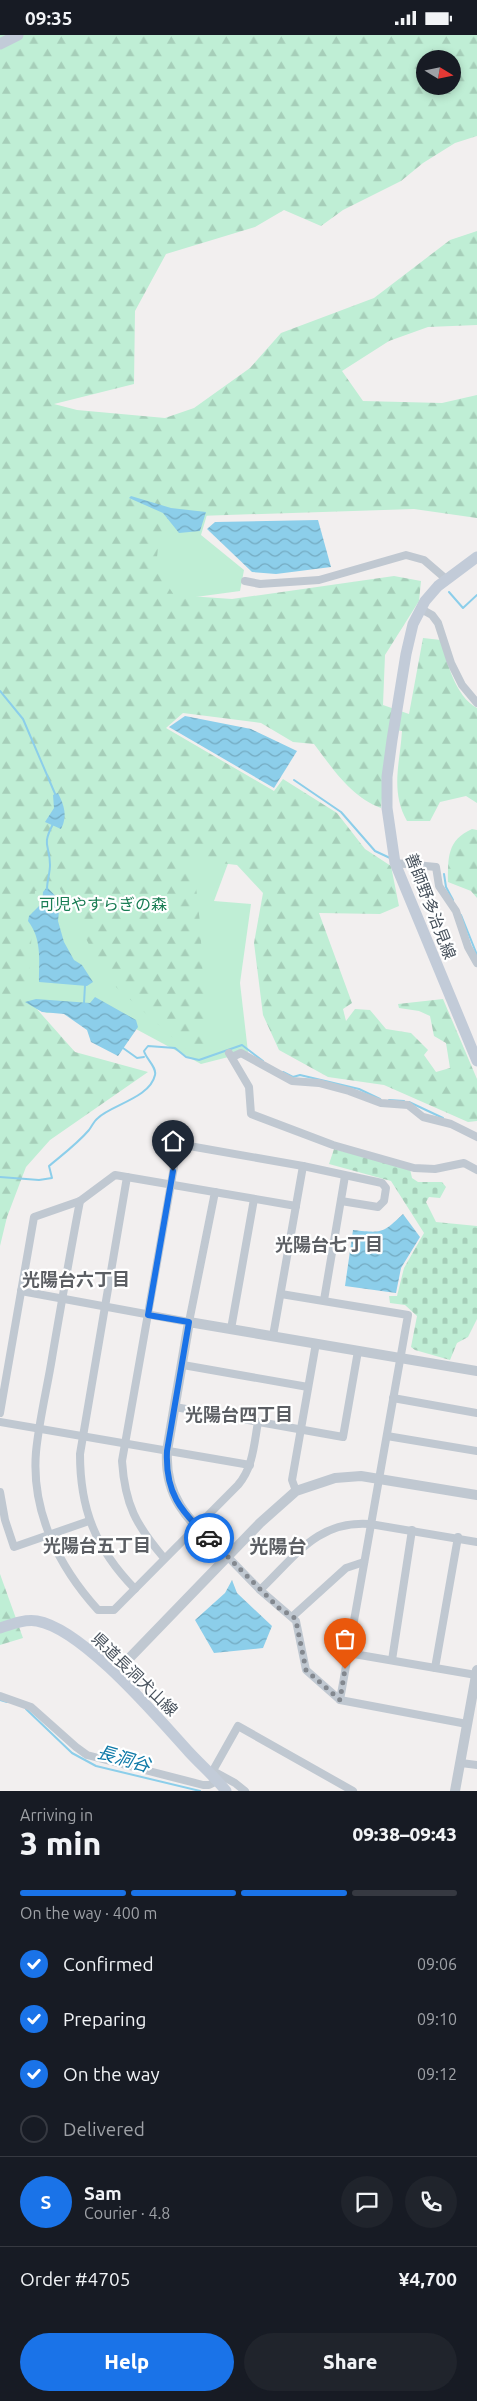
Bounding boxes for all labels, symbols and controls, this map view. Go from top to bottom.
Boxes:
text: 09:35 [25,7,73,29]
north arrow [416,50,461,95]
map controls [416,50,461,95]
street label: 善師野多治見線 [403,850,459,962]
park label: 可児やすらぎの森 [39,895,167,913]
pin [152,1120,194,1171]
icon: home [159,1127,187,1155]
district label: 光陽台七丁目 [275,1234,383,1254]
district label: 光陽台六丁目 [22,1269,130,1289]
district label: 光陽台四丁目 [185,1404,293,1424]
courier [184,1513,234,1563]
icon: car [195,1524,223,1552]
district label: 光陽台五丁目 [43,1535,151,1555]
district label: 光陽台 [249,1535,307,1557]
pin [324,1618,366,1669]
icon: bag [331,1625,359,1653]
street label: 県道長洞犬山線 [88,1629,182,1719]
water label: 長洞谷 [95,1741,155,1776]
text: Arriving in [20,1806,93,1824]
text: 09:38–09:43 [352,1823,457,1845]
text: 3 min [20,1825,101,1861]
text: On the way · 400 m [20,1904,157,1922]
icon: check [20,1950,48,1978]
text: Confirmed [63,1953,154,1975]
text: 09:06 [417,1955,457,1973]
icon: check [20,2005,48,2033]
text: Preparing [63,2008,147,2030]
text: 09:10 [417,2010,457,2028]
icon: check [20,2060,48,2088]
text: On the way [63,2063,160,2085]
text: 09:12 [417,2065,457,2083]
text: Delivered [63,2118,145,2140]
button: chat [341,2176,393,2228]
button: phone [405,2176,457,2228]
text: Sam [84,2182,122,2204]
text: S [41,2191,51,2213]
text: Courier · 4.8 [84,2204,170,2222]
text: Order #4705 [20,2268,130,2290]
text: ¥4,700 [399,2268,457,2290]
button: Help [20,2333,234,2391]
button: Share [244,2333,457,2391]

